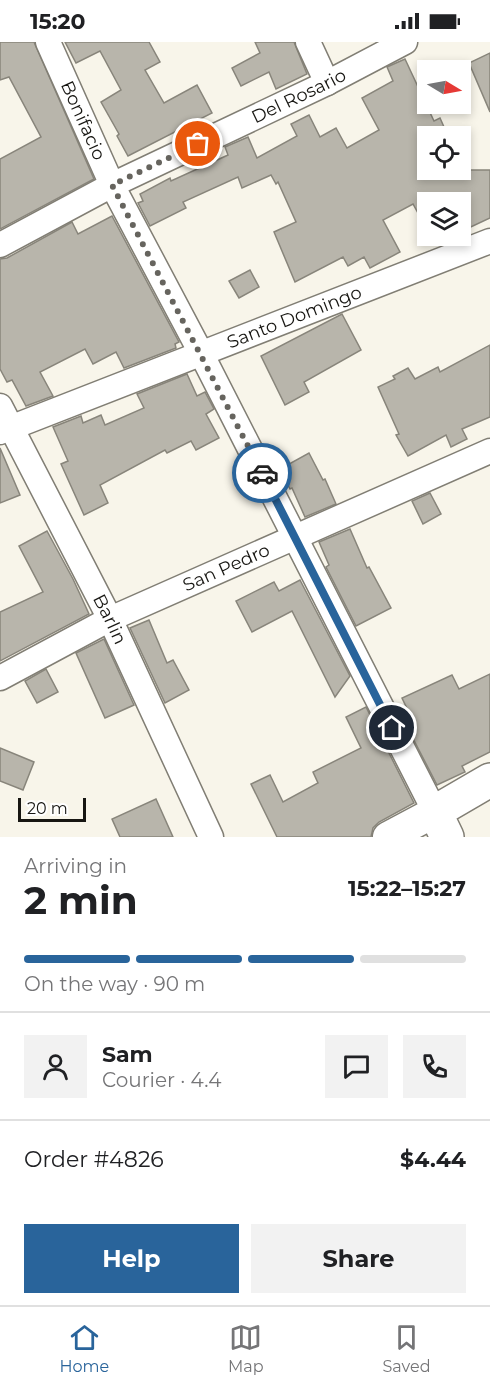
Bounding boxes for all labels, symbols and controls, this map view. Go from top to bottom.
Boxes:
text: 15:20 [30,8,85,35]
north arrow [417,60,471,114]
map controls [417,60,471,246]
street label: Del Rosario [248,64,350,128]
street label: Bonifacio [56,77,110,164]
pin [172,118,223,169]
button: locate [417,126,471,180]
icon: bag [181,127,214,160]
button: layers [417,192,471,246]
street label: Santo Domingo [224,281,365,353]
courier [232,443,292,503]
icon: car [246,457,279,490]
street label: San Pedro [179,539,273,596]
street label: Barlin [88,591,131,648]
pin [366,702,417,753]
icon: home [375,711,408,744]
scale bar [18,795,86,822]
text: 20 m [27,799,68,818]
text: Arriving in [24,854,127,878]
text: 15:22–15:27 [348,875,466,902]
text: 2 min [24,876,138,924]
text: On the way · 90 m [24,972,205,996]
button: person [24,1035,87,1098]
button: chat [325,1035,388,1098]
button: phone [403,1035,466,1098]
text: Sam [102,1041,153,1068]
text: Courier · 4.4 [102,1068,221,1092]
text: Order #4826 [24,1146,164,1173]
text: $4.44 [400,1146,466,1173]
button: Help [24,1224,239,1293]
button: Share [251,1224,466,1293]
tab: Home [59,1321,109,1376]
tab: Map [228,1321,264,1376]
tab: Saved [382,1321,431,1376]

